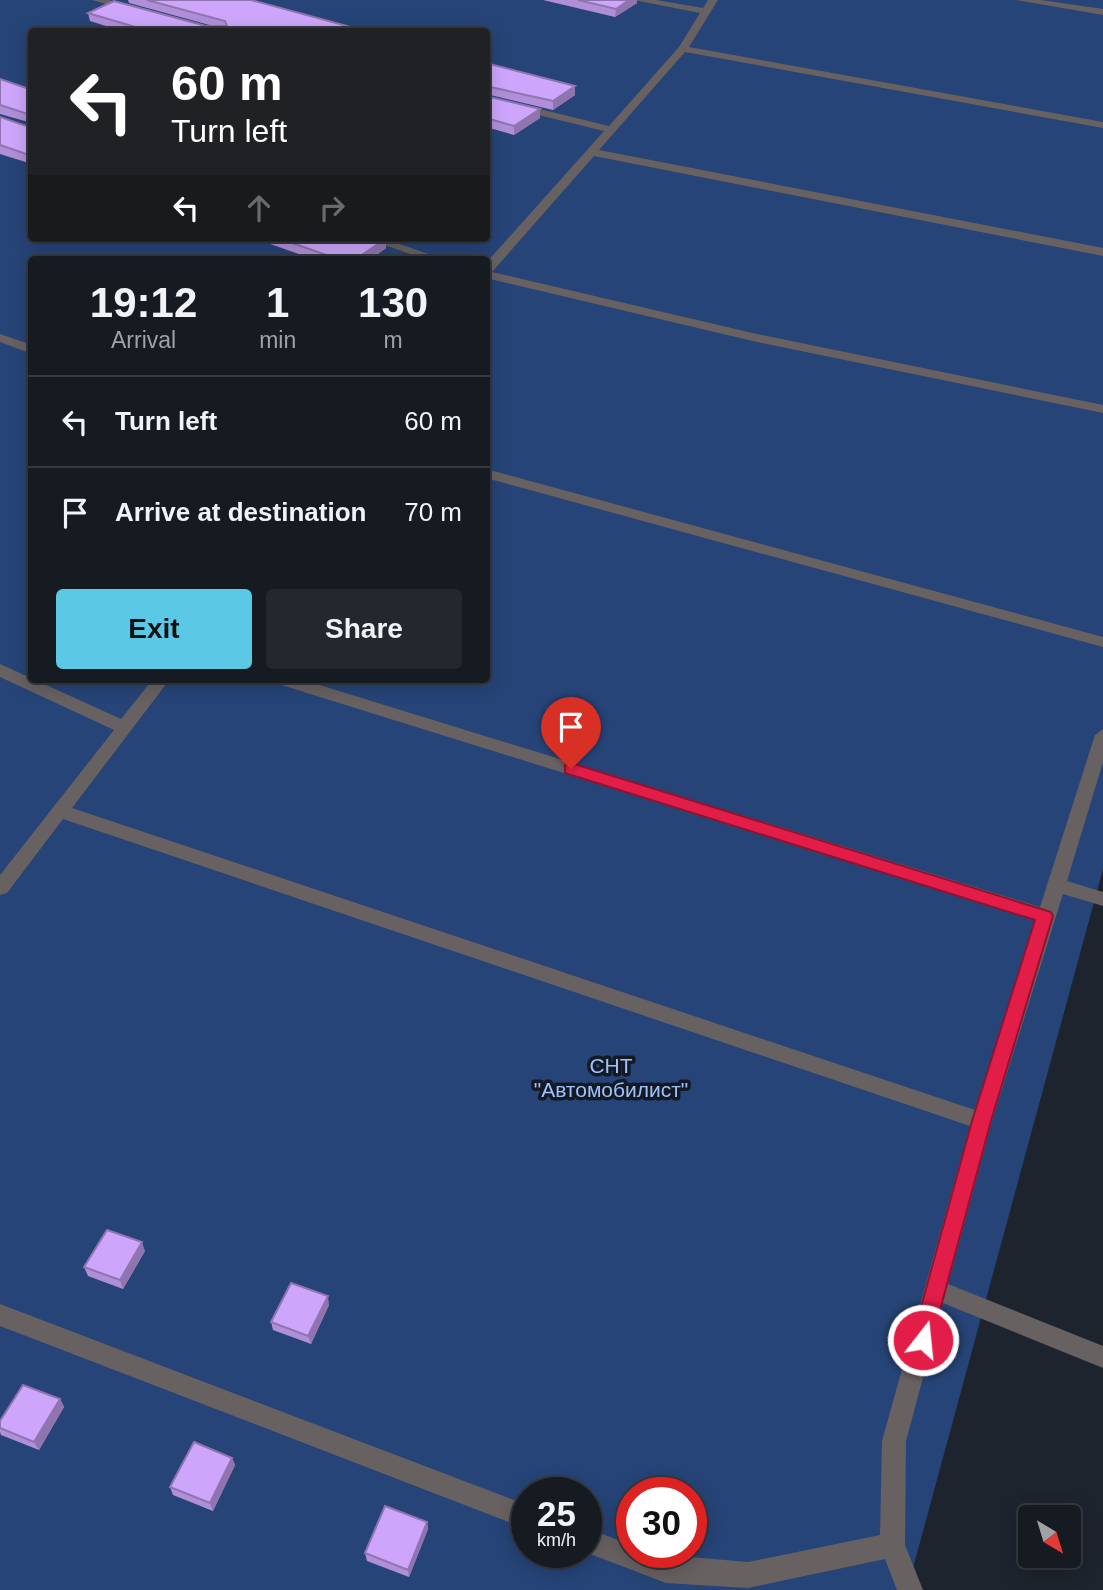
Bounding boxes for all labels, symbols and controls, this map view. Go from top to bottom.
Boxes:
icon: left [56,56,147,147]
text: 60 m [171,56,283,110]
text: Turn left [171,113,287,149]
icon: left [167,189,205,227]
icon: ahead [240,189,278,227]
icon: right [313,189,351,227]
text: 19:12 [90,279,197,326]
text: 1 [266,279,289,326]
text: 130 [358,279,428,326]
text: Arrival [111,327,176,353]
text: min [259,327,296,353]
text: m [384,327,403,353]
icon: left [56,403,94,441]
text: Turn left [115,406,217,436]
text: 60 m [404,406,462,436]
icon: arrive [56,494,94,532]
text: Arrive at destination [115,497,366,527]
text: 70 m [404,497,462,527]
button: Exit [56,589,252,669]
button: Share [266,589,462,669]
pin [541,697,601,769]
icon: arrive [552,708,590,746]
park label: СНТ "Автомобилист" [534,1054,688,1101]
position arrow [886,1303,960,1377]
speed limit sign: 30 [616,1477,707,1568]
text: 25 [537,1494,576,1533]
north arrow [1018,1505,1082,1568]
map controls [1018,1505,1081,1568]
text: km/h [537,1530,576,1550]

